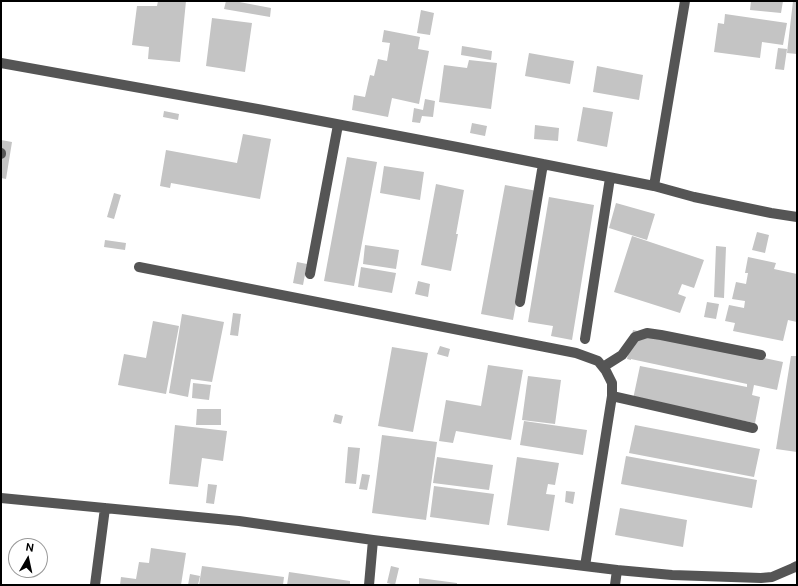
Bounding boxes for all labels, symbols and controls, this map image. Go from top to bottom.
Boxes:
north arrow [8,538,48,578]
text: N [25,540,35,555]

